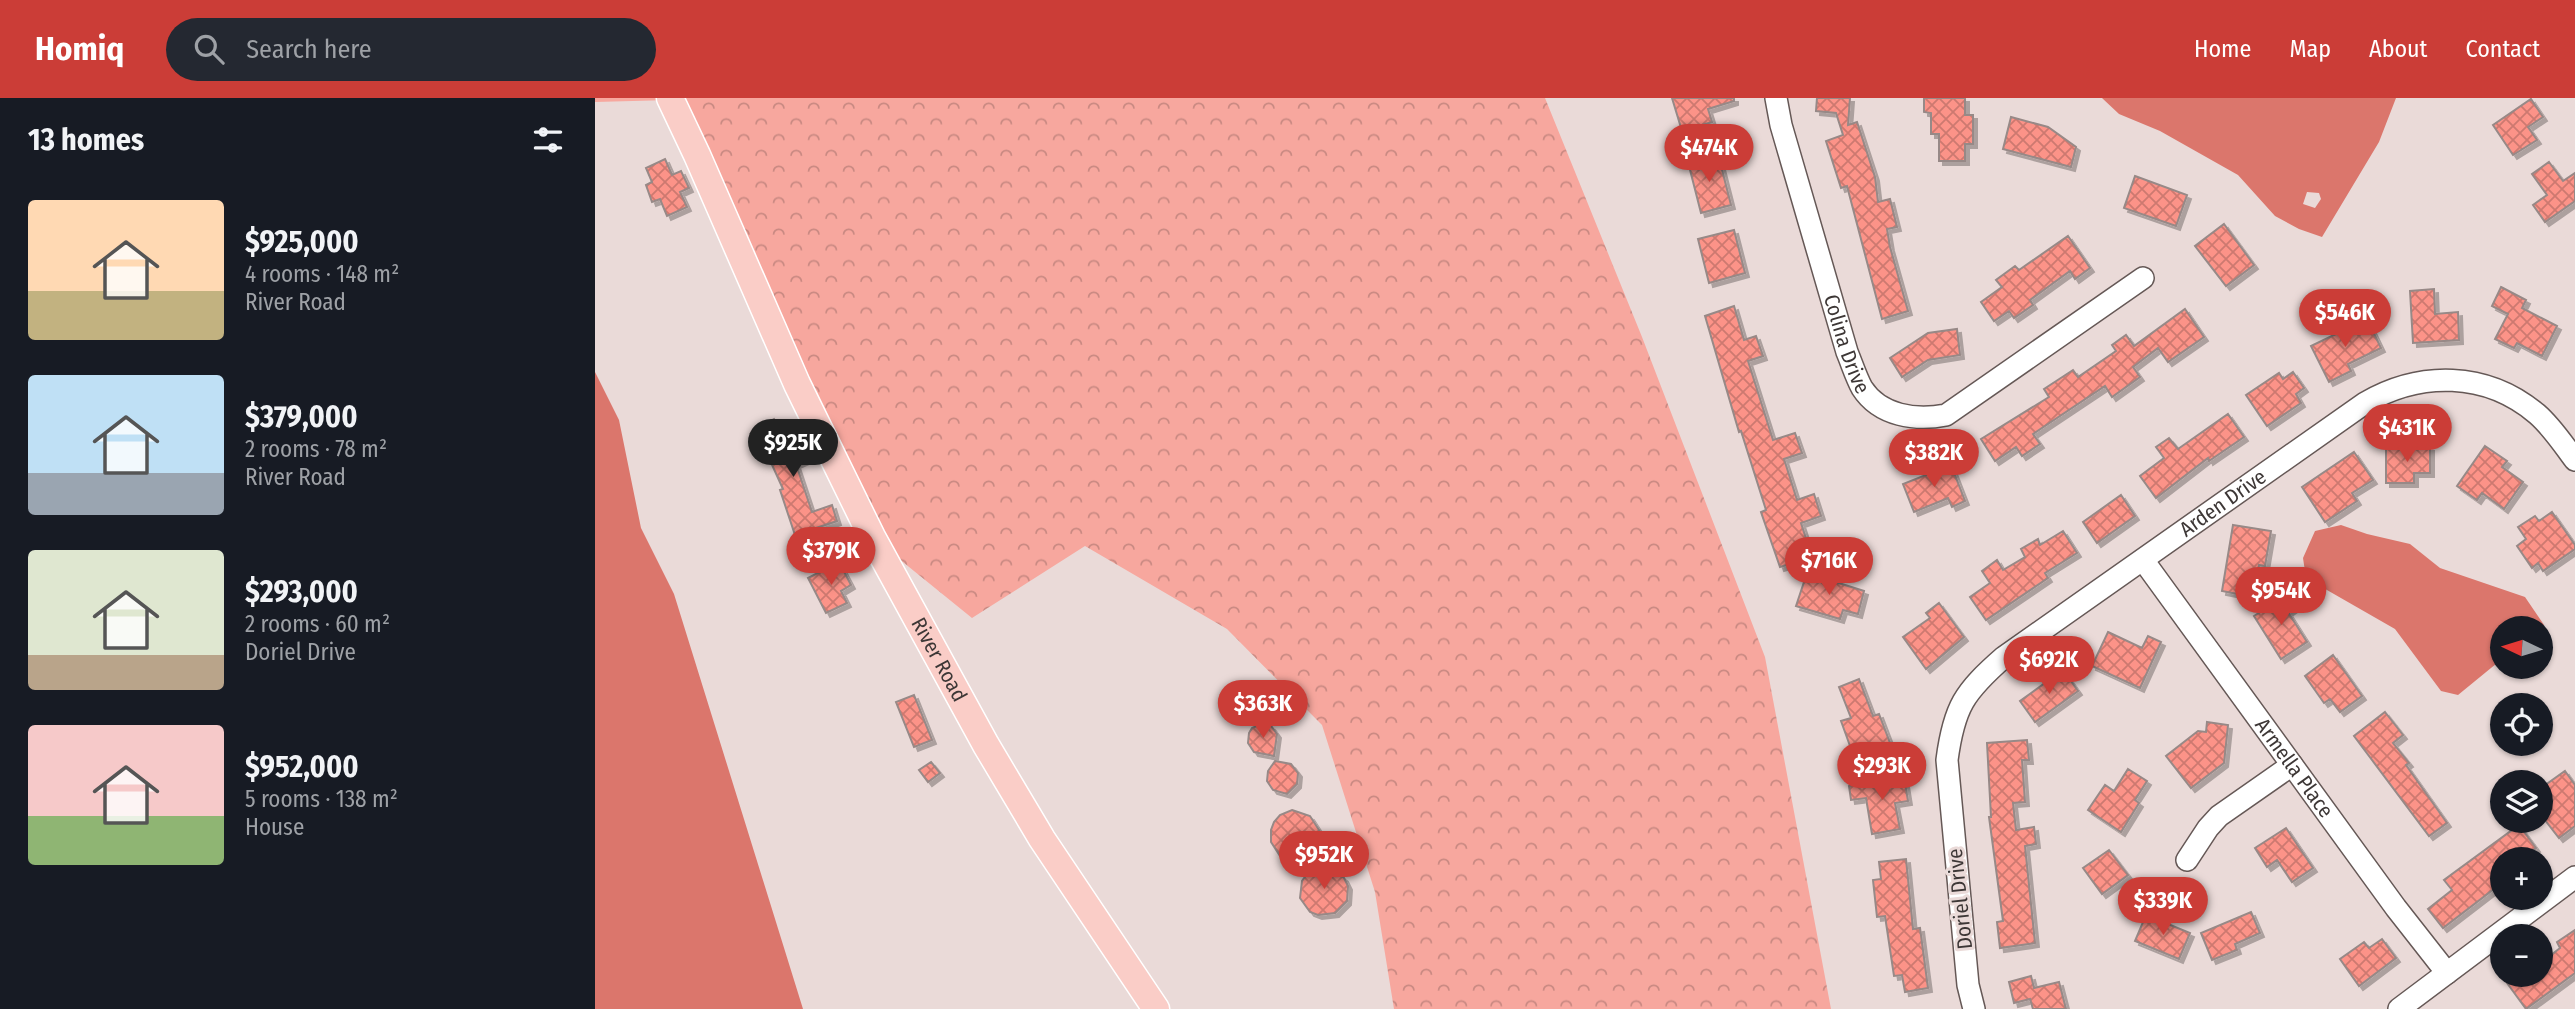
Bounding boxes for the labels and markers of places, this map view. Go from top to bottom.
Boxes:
pin: $474K [1660,125,1758,184]
pin: $546K [2296,289,2394,349]
pin: $431K [2358,404,2456,464]
pin: $925K [744,420,842,479]
pin: $382K [1885,430,1983,489]
pin: $379K [782,528,880,587]
pin: $716K [1780,538,1878,597]
pin: $954K [2232,568,2330,627]
pin: $692K [2000,636,2098,696]
pin: $363K [1214,680,1312,740]
pin: $293K [1833,742,1931,802]
pin: $952K [1275,832,1373,891]
pin: $339K [2114,878,2212,937]

